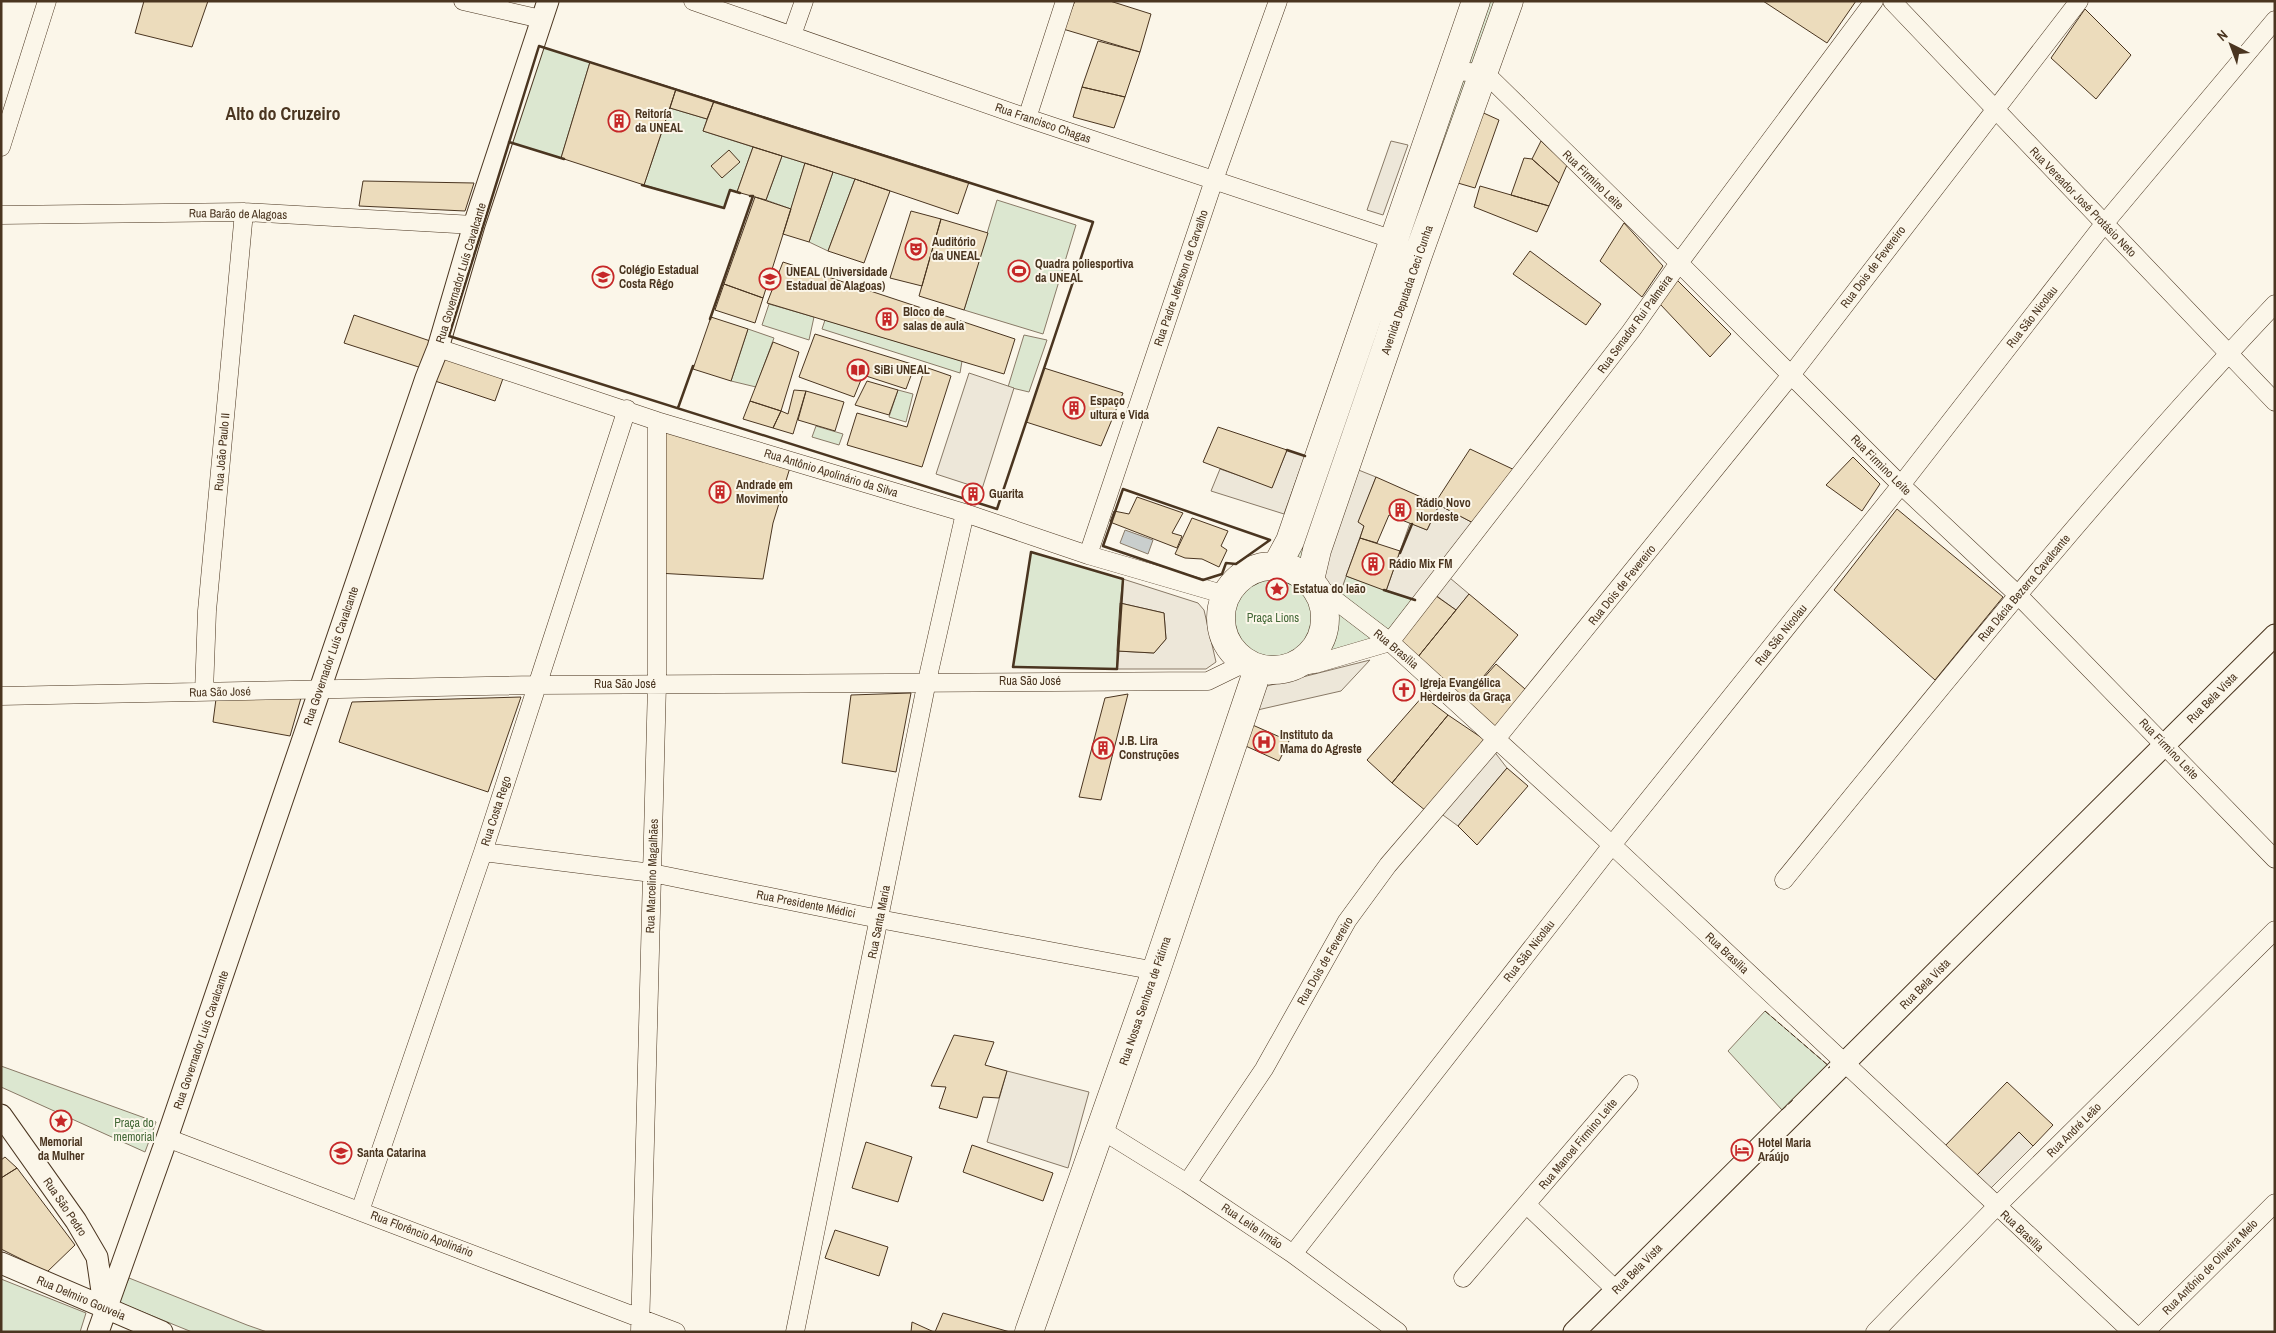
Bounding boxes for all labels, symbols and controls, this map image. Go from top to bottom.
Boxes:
north arrow [2206,20,2256,70]
text: N [2213,26,2231,45]
street label: Rua Francisco Chagas [993,99,1093,147]
district label: Alto do Cruzeiro [226,101,340,126]
place label: Reitoría da UNEAL [635,106,683,136]
building icon: Reitoría da UNEAL [607,109,631,133]
street label: Rua Vereador José Protásio Neto [2026,144,2140,260]
street label: Rua Firmino Leite [1559,147,1627,213]
street label: Rua Governador Luís Cavalcante [432,201,490,345]
street label: Rua Barão de Alagoas [189,205,287,223]
street label: Rua Padre Jeferson de Carvalho [1150,208,1212,348]
street label: Avenida Deputada Ceci Cunha [1377,223,1437,358]
street label: Rua Dois de Fevereiro [1837,223,1909,311]
place label: Auditório da UNEAL [932,234,980,264]
theatre icon: Auditório da UNEAL [904,237,928,261]
place label: Quadra poliesportiva da UNEAL [1035,256,1134,286]
sports icon: Quadra poliesportiva da UNEAL [1007,259,1031,283]
place label: Colégio Estadual Costa Rêgo [619,262,699,292]
place label: UNEAL (Universidade Estadual de Alagoas) [786,264,888,294]
school or university icon: Colégio Estadual Costa Rêgo [591,265,615,289]
school or university icon: UNEAL (Universidade Estadual de Alagoas) [758,267,782,291]
street label: Rua Senador Rui Palmeira [1594,271,1676,376]
street label: Rua São Nicolau [2003,283,2061,351]
place label: Bloco de salas de aula [903,304,965,334]
building icon: Bloco de salas de aula [875,307,899,331]
library icon: SiBi UNEAL [846,358,870,382]
place label: SiBi UNEAL [874,362,930,378]
place label: Espaço ultura e Vida [1090,393,1149,423]
building icon: Espaço ultura e Vida [1062,396,1086,420]
street label: Rua João Paulo II [211,412,233,492]
street label: Rua Firmino Leite [1847,431,1915,499]
street label: Rua Antônio Apolinário da Silva [762,445,901,501]
place label: Andrade em Movimento [736,477,793,507]
building icon: Andrade em Movimento [708,480,732,504]
building icon: Guarita [961,482,985,506]
place label: Guarita [989,486,1024,502]
place label: Rádio Novo Nordeste [1416,495,1471,525]
building icon: Rádio Novo Nordeste [1388,498,1412,522]
street label: Rua Dácia Bezerra Cavalcante [1974,531,2074,645]
street label: Rua Dois de Fevereiro [1585,541,1659,629]
building icon: Rádio Mix FM [1361,552,1385,576]
place label: Rádio Mix FM [1389,556,1452,572]
place icon: Estatua do leão [1265,577,1289,601]
place label: Estatua do leão [1293,581,1366,597]
street label: Rua Governador Luís Cavalcante [300,584,362,728]
street label: Rua São Nicolau [1751,601,1811,669]
park label: Praça Lions [1247,610,1299,626]
street label: Rua Brasília [1370,625,1422,673]
street label: Rua Bela Vista [2183,669,2241,727]
street label: Rua São José [999,673,1061,689]
place label: Igreja Evangélica Herdeiros da Graça [1420,675,1511,705]
street label: Rua São José [594,676,656,692]
church icon: Igreja Evangélica Herdeiros da Graça [1392,678,1416,702]
street label: Rua São José [189,683,251,701]
street label: Rua Firmino Leite [2136,715,2202,783]
place label: Instituto da Mama do Agreste [1280,727,1362,757]
hospital icon: Instituto da Mama do Agreste [1252,730,1276,754]
place label: J.B. Lira Construções [1119,733,1180,763]
building icon: J.B. Lira Construções [1091,736,1115,760]
street label: Rua Costa Rego [477,774,515,848]
street label: Rua Marcelino Magalhães [642,818,662,934]
street label: Rua Santa Maria [864,883,894,960]
street label: Rua Presidente Médici [755,887,857,921]
street label: Rua Dois de Fevereiro [1293,914,1357,1008]
street label: Rua São Nicolau [1500,917,1558,985]
street label: Rua Brasília [1702,929,1753,978]
street label: Rua Nossa Senhora de Fátima [1115,934,1175,1068]
street label: Rua Bela Vista [1896,955,1954,1013]
street label: Rua Governador Luís Cavalcante [170,968,232,1112]
street label: Rua Manoel Firmino Leite [1535,1095,1621,1193]
street label: Rua André Leão [2043,1099,2105,1161]
place icon: Memorial da Mulher [49,1109,73,1133]
park label: Praça do memorial [113,1115,155,1145]
place label: Memorial da Mulher [38,1134,84,1164]
place label: Hotel Maria Araújo [1758,1135,1812,1165]
hotel icon: Hotel Maria Araújo [1730,1138,1754,1162]
school or university icon: Santa Catarina [329,1141,353,1165]
place label: Santa Catarina [357,1145,426,1161]
street label: Rua São Pedro [40,1175,90,1239]
street label: Rua Leite Irmão [1218,1200,1286,1252]
street label: Rua Florêncio Apolinário [368,1207,476,1261]
street label: Rua Brasília [1997,1207,2048,1256]
street label: Rua Antônio de Oliveira Melo [2159,1216,2261,1318]
street label: Rua Bela Vista [1608,1240,1666,1298]
street label: Rua Delmiro Gouveia [34,1272,128,1324]

